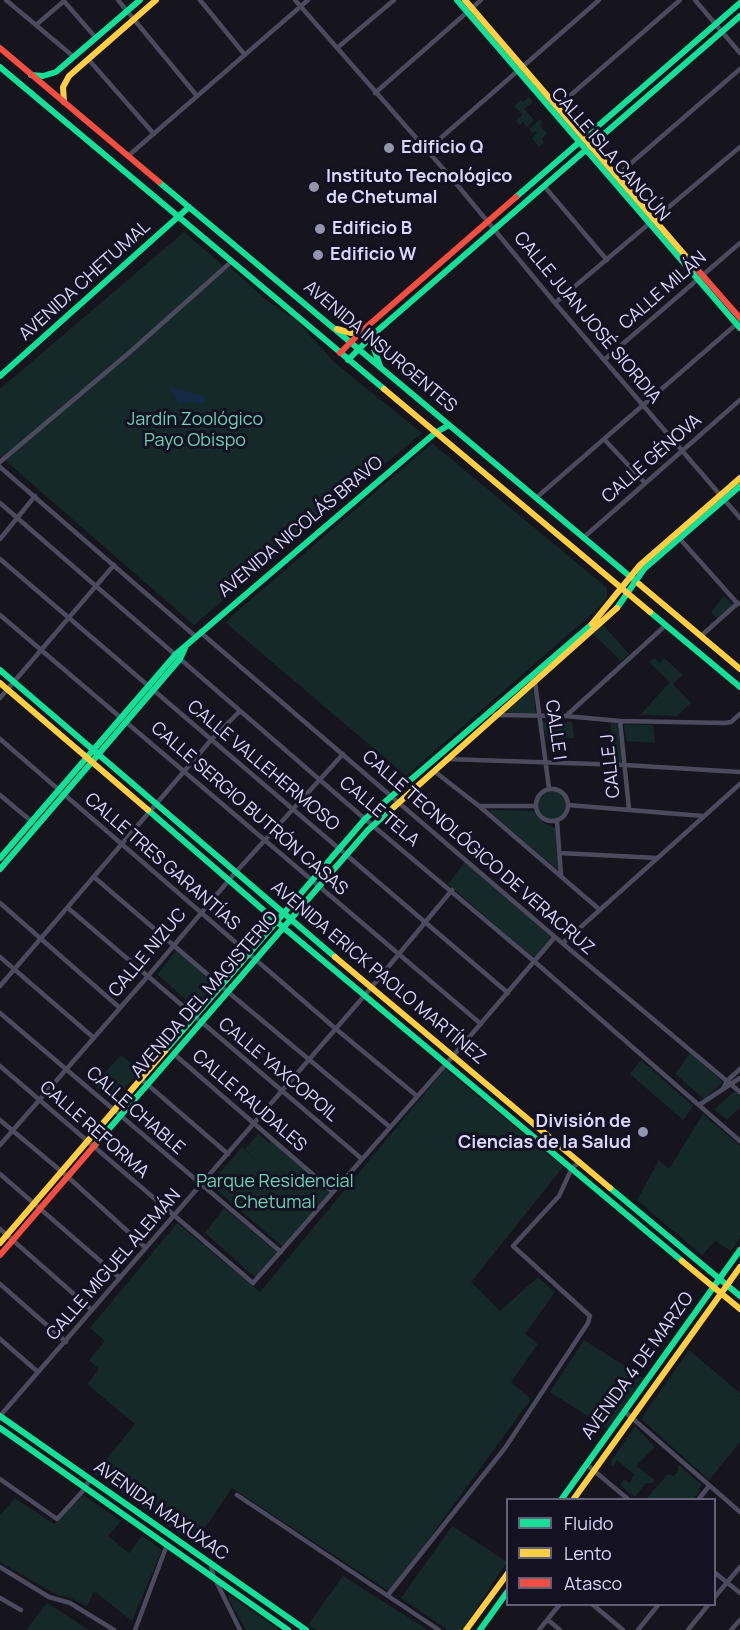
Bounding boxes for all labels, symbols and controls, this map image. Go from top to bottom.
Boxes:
street label: CALLE ISLA CANCÚN [546,84,674,226]
place label: Edificio Q [401,137,483,159]
marker: Edificio Q [382,141,396,155]
place label: Instituto Tecnológico de Chetumal [326,166,512,208]
marker: Instituto Tecnológico de Chetumal [307,180,321,194]
street label: AVENIDA CHETUMAL [15,216,155,346]
place label: Edificio B [332,218,412,240]
marker: Edificio B [313,222,327,236]
street label: CALLE JUAN JOSÉ SIORDIA [509,228,665,408]
place label: Edificio W [330,244,416,266]
street label: CALLE MILÁN [615,247,711,335]
marker: Edificio W [311,248,325,262]
street label: AVENIDA INSURGENTES [299,277,461,417]
park label: Jardín Zoológico Payo Obispo [127,409,263,452]
street label: CALLE GÉNOVA [598,410,706,508]
street label: AVENIDA NICOLÁS BRAVO [214,452,388,602]
street label: CALLE VALLEHERMOSO [183,696,343,836]
street label: CALLE I [540,699,570,761]
street label: CALLE SERGIO BUTRÓN CASAS [146,718,352,900]
street label: CALLE J [597,733,625,799]
street label: CALLE TECNOLÓGICO DE VERACRUZ [357,746,599,960]
street label: CALLE TELA [335,772,423,852]
street label: CALLE TRES GARANTÍAS [80,789,244,935]
street label: AVENIDA ERICK PAOLO MARTÍNEZ [266,877,490,1069]
street label: CALLE NIZUC [105,904,191,1002]
street label: AVENIDA DEL MAGISTERIO [127,907,283,1083]
street label: CALLE YAXCOPOIL [214,1014,342,1126]
street label: CALLE RAUDALES [187,1045,311,1157]
street label: CALLE CHABLE [81,1062,189,1160]
street label: CALLE REFORMA [35,1077,153,1183]
place label: División de Ciencias de la Salud [458,1111,631,1154]
marker: División de Ciencias de la Salud [636,1125,650,1139]
park label: Parque Residencial Chetumal [196,1171,354,1214]
street label: CALLE MIGUEL ALEMÁN [42,1185,186,1345]
street label: AVENIDA 4 DE MARZO [577,1288,699,1444]
street label: AVENIDA MAXUXAC [90,1456,232,1566]
legend [506,1498,716,1606]
text: Fluido [564,1511,613,1535]
text: Lento [564,1541,612,1565]
text: Atasco [564,1571,622,1595]

